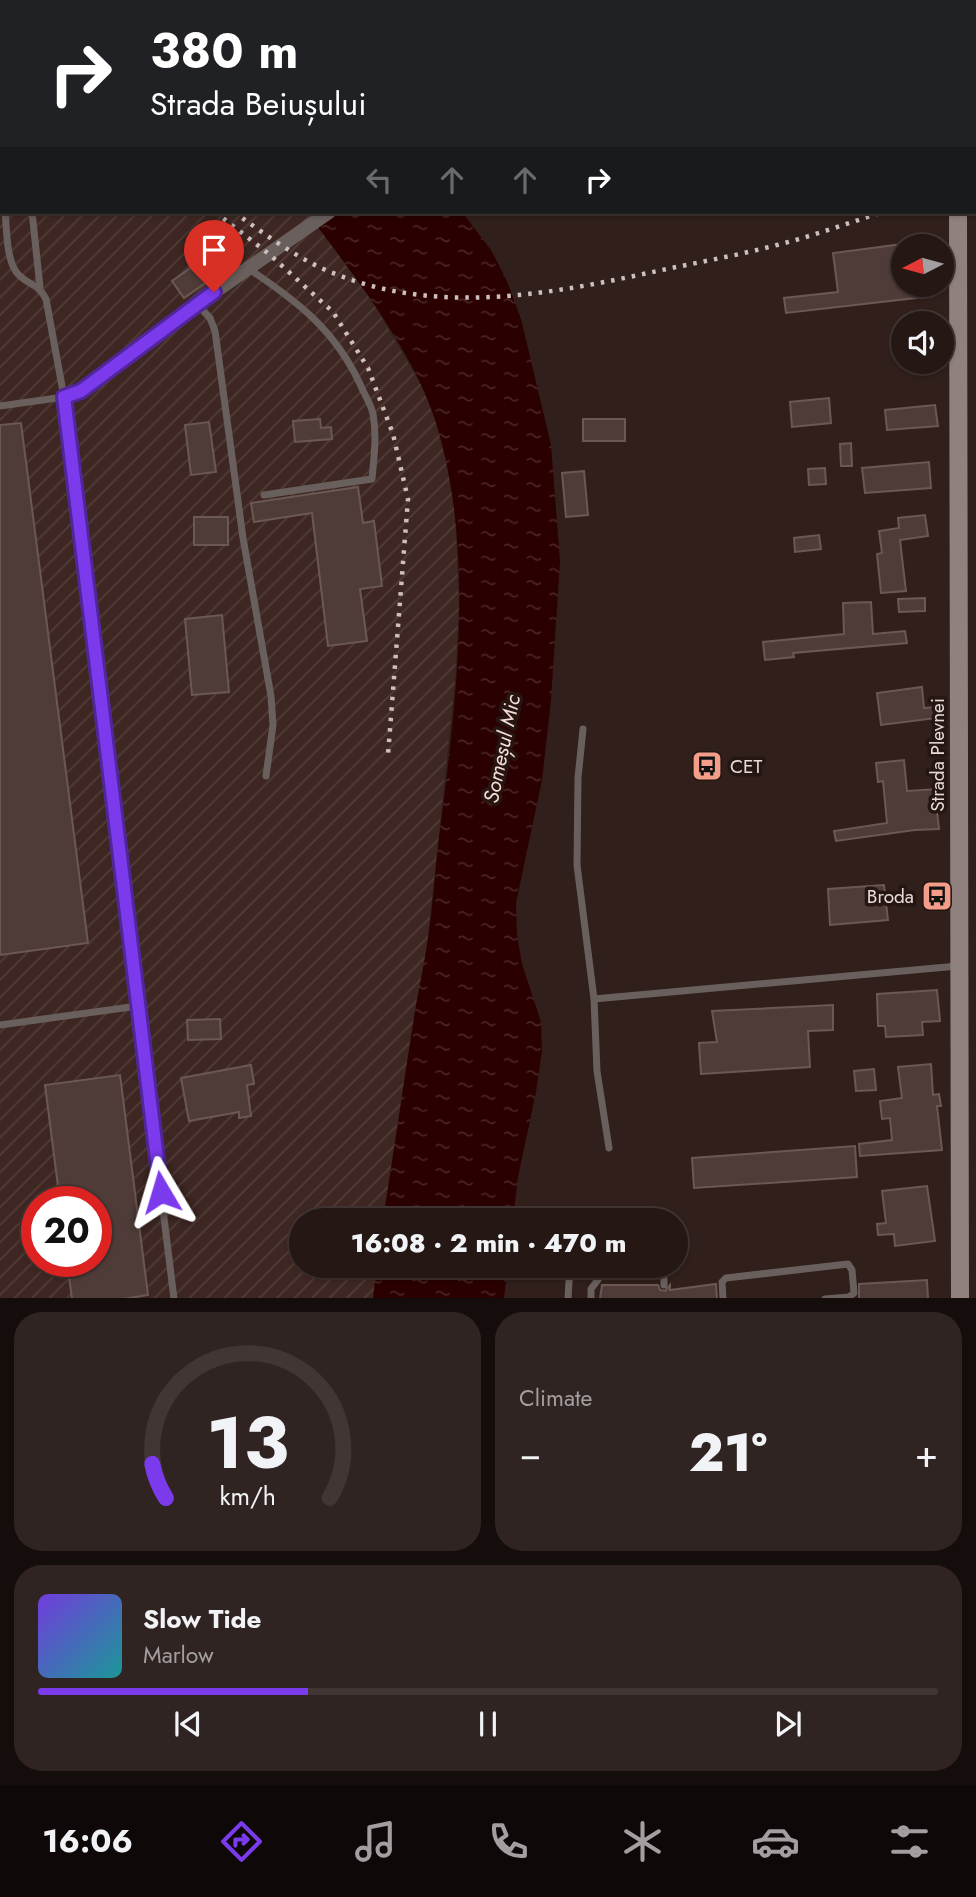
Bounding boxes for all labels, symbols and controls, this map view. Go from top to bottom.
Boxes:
text: 380 m [150,16,298,86]
icon: right [35,28,126,119]
text: Strada Beiușului [150,81,366,127]
icon: left [360,161,398,199]
icon: ahead [433,161,471,199]
icon: ahead [506,161,544,199]
icon: right [579,161,617,199]
pin [184,220,244,292]
icon: arrive [195,231,233,269]
north arrow [891,234,954,298]
map controls [891,234,954,374]
button: sound [891,311,954,374]
water label: Someșul Mic [476,692,528,806]
street label: Strada Plevnei [924,698,951,812]
bus stop icon: CET [690,749,724,783]
place label: CET [730,753,762,780]
bus stop icon: Broda [920,879,954,913]
place label: Broda [867,883,914,910]
position arrow [124,1155,198,1229]
speed limit sign: 20 [21,1186,112,1277]
text: 16:08 · 2 min · 470 m [351,1224,626,1262]
text: Climate [519,1381,592,1415]
text: 13 [206,1390,289,1495]
text: 21° [689,1415,767,1491]
text: − [519,1426,541,1481]
text: + [915,1426,938,1481]
text: km/h [219,1477,276,1513]
text: Slow Tide [143,1600,262,1638]
text: Marlow [143,1638,214,1672]
icon: previous [169,1705,207,1743]
icon: pause [469,1705,507,1743]
icon: next [769,1705,807,1743]
icon: directions [217,1817,266,1866]
icon: music [351,1817,400,1866]
icon: phone [484,1817,533,1866]
icon: climate [618,1817,667,1866]
icon: car [751,1817,800,1866]
icon: filters [885,1817,934,1866]
text: 16:06 [42,1818,133,1864]

